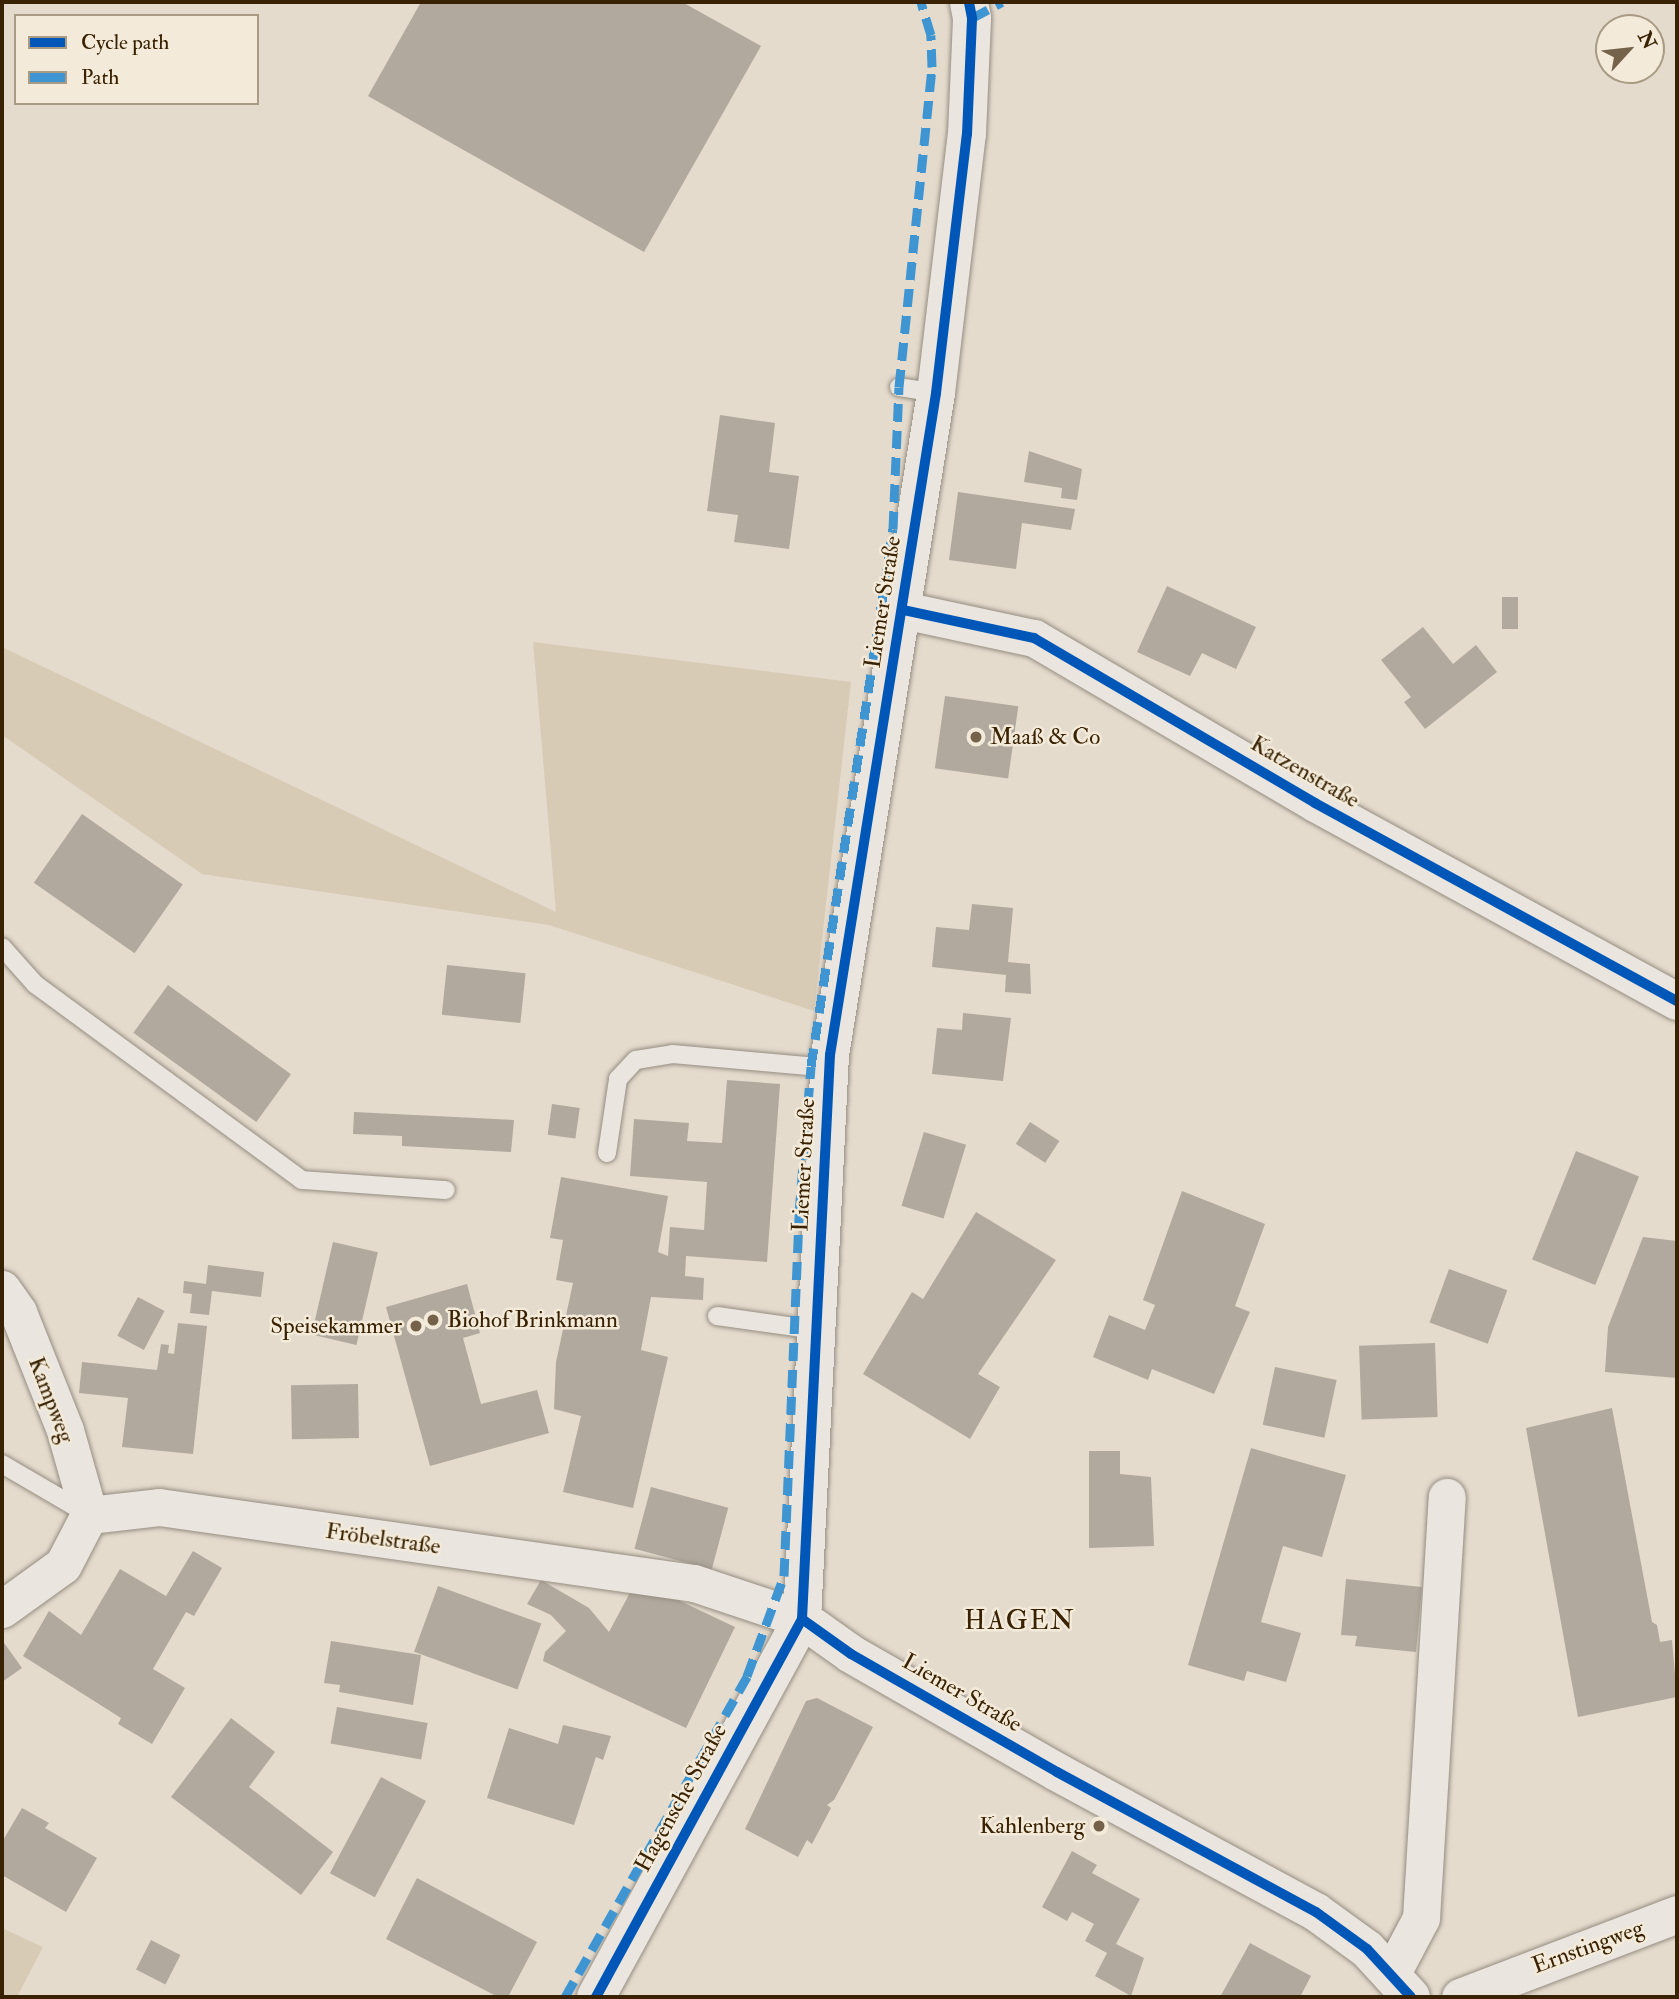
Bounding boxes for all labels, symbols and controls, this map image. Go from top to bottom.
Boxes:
legend [14,14,259,105]
north arrow [1595,14,1665,84]
text: N [1632,27,1661,53]
text: Cycle path [81,29,169,56]
text: Path [81,64,119,91]
street label: Liemer Straße [859,534,907,670]
place label: Maaß & Co [990,723,1100,751]
marker: Maaß & Co [968,729,984,745]
street label: Katzenstraße [1246,730,1364,814]
street label: Liemer Straße [787,1098,821,1232]
place label: Biohof Brinkmann [447,1306,618,1334]
place label: Speisekammer [270,1312,402,1340]
marker: Biohof Brinkmann [425,1312,441,1328]
marker: Speisekammer [408,1318,424,1334]
street label: Kampweg [22,1353,80,1447]
street label: Fröbelstraße [324,1517,442,1561]
district label: HAGEN [965,1606,1075,1638]
street label: Liemer Straße [897,1648,1027,1738]
street label: Hagensche Straße [629,1719,733,1877]
place label: Kahlenberg [980,1812,1085,1840]
marker: Kahlenberg [1091,1818,1107,1834]
street label: Ernstingweg [1528,1914,1648,1980]

